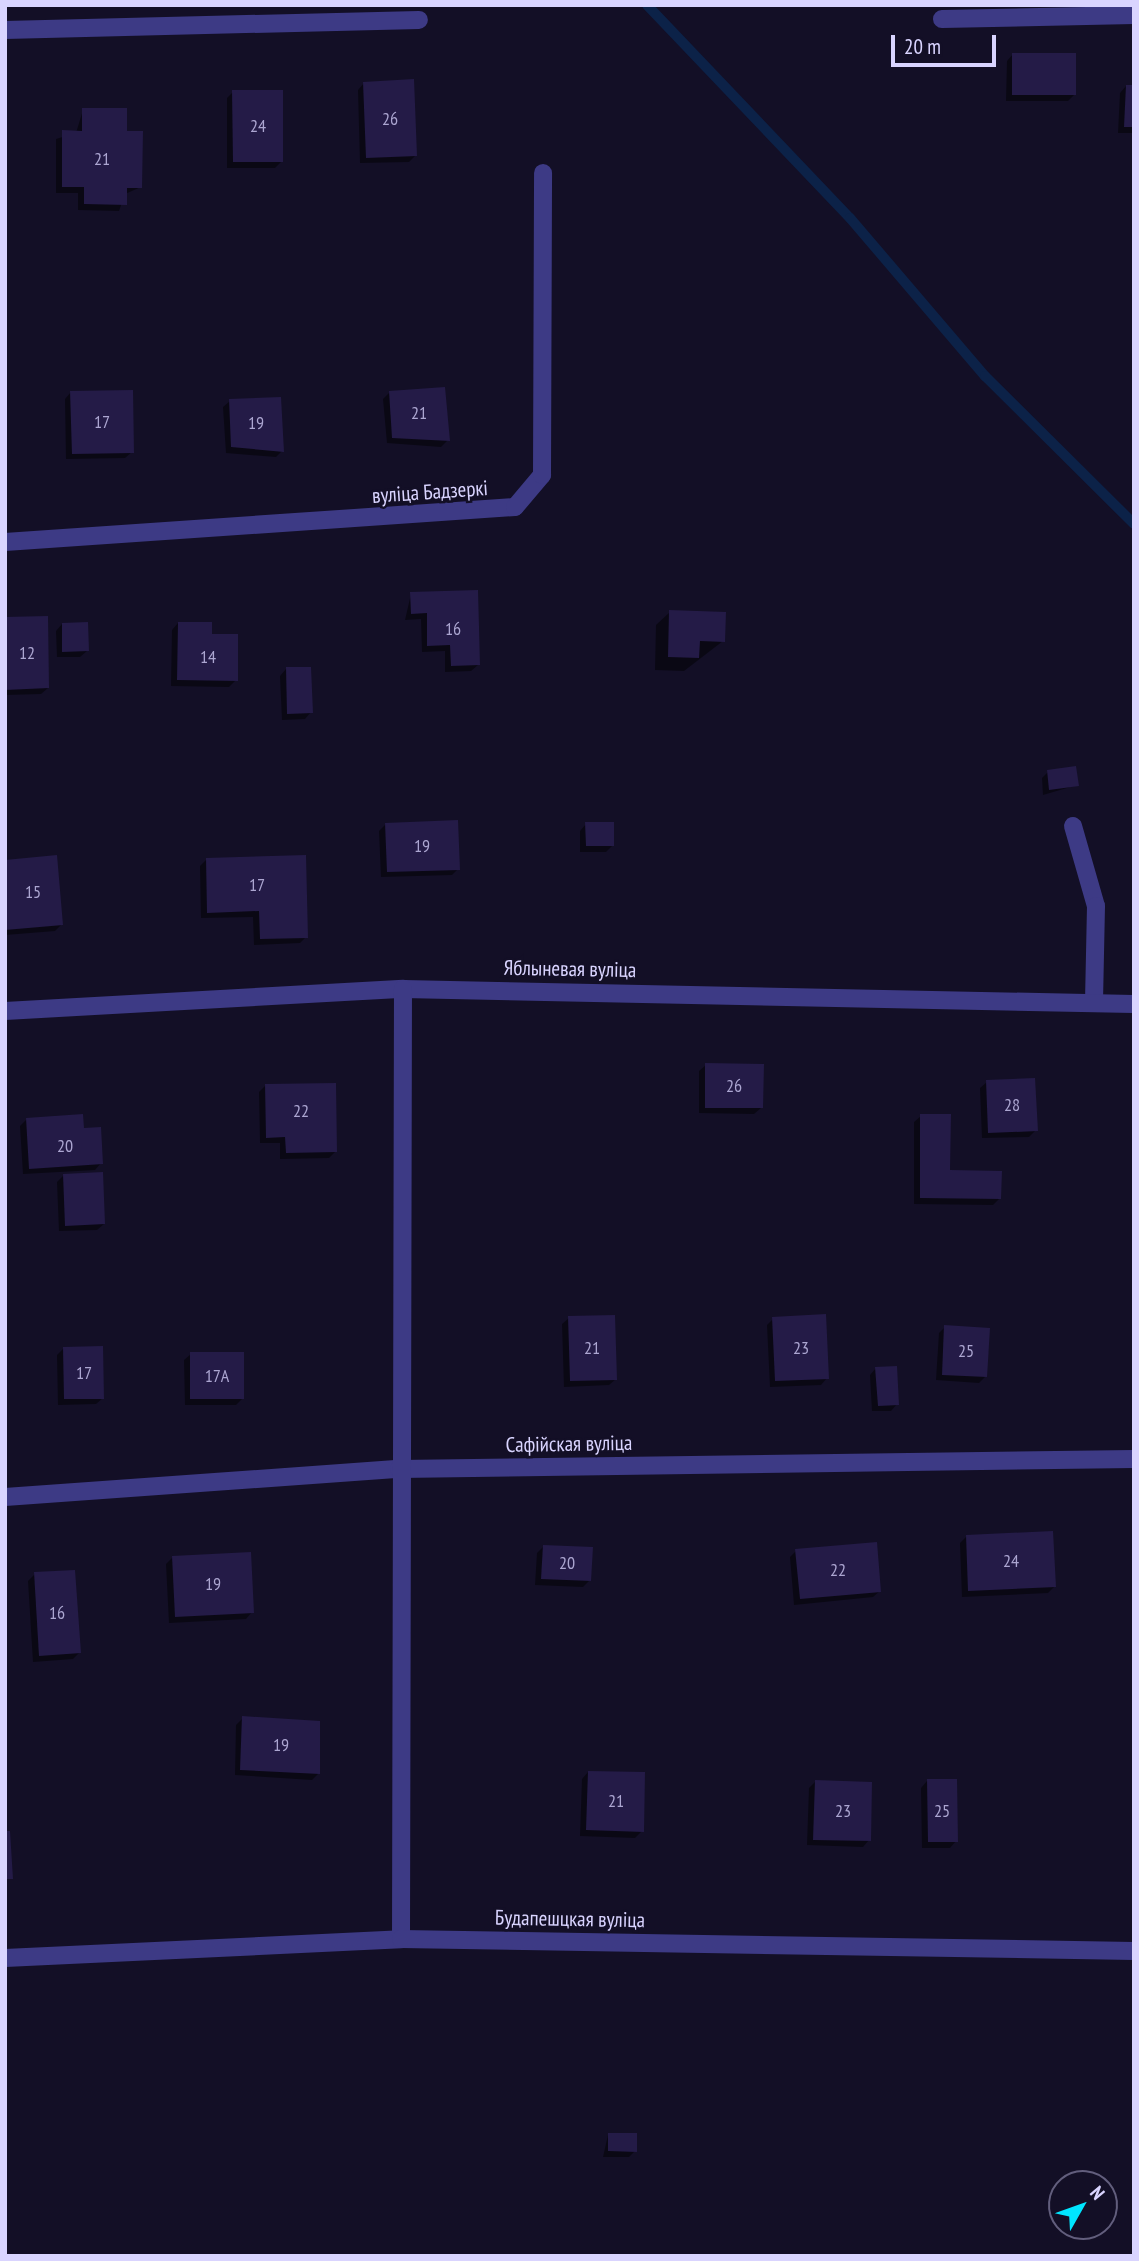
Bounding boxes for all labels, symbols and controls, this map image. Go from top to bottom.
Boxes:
scale bar [894,21,999,65]
text: 20 m [904,33,941,60]
house number: 26 [382,108,398,130]
house number: 24 [250,115,266,137]
house number: 21 [94,148,110,170]
house number: 21 [411,402,427,424]
house number: 17 [94,411,110,433]
house number: 19 [248,412,264,434]
street label: вуліца Бадзеркі [371,475,489,509]
house number: 16 [445,618,461,640]
house number: 12 [19,642,35,664]
house number: 14 [200,646,216,668]
house number: 19 [414,835,430,857]
house number: 17 [249,874,265,896]
house number: 15 [25,881,41,903]
street label: Яблыневая вуліца [503,955,637,983]
house number: 26 [726,1075,742,1097]
house number: 28 [1004,1094,1020,1116]
house number: 22 [293,1100,309,1122]
house number: 20 [57,1135,73,1157]
house number: 21 [584,1337,600,1359]
house number: 23 [793,1337,809,1359]
house number: 25 [958,1340,974,1362]
house number: 17 [76,1362,92,1384]
house number: 17А [205,1365,229,1387]
street label: Сафійская вуліца [505,1430,633,1458]
house number: 24 [1003,1550,1019,1572]
house number: 20 [559,1552,575,1574]
house number: 22 [830,1559,846,1581]
house number: 19 [205,1573,221,1595]
house number: 16 [49,1602,65,1624]
house number: 19 [273,1734,289,1756]
house number: 21 [608,1790,624,1812]
house number: 23 [835,1800,851,1822]
house number: 25 [934,1800,950,1822]
street label: Будапешцкая вуліца [495,1905,645,1933]
north arrow [1048,2170,1118,2240]
text: N [1085,2181,1110,2204]

